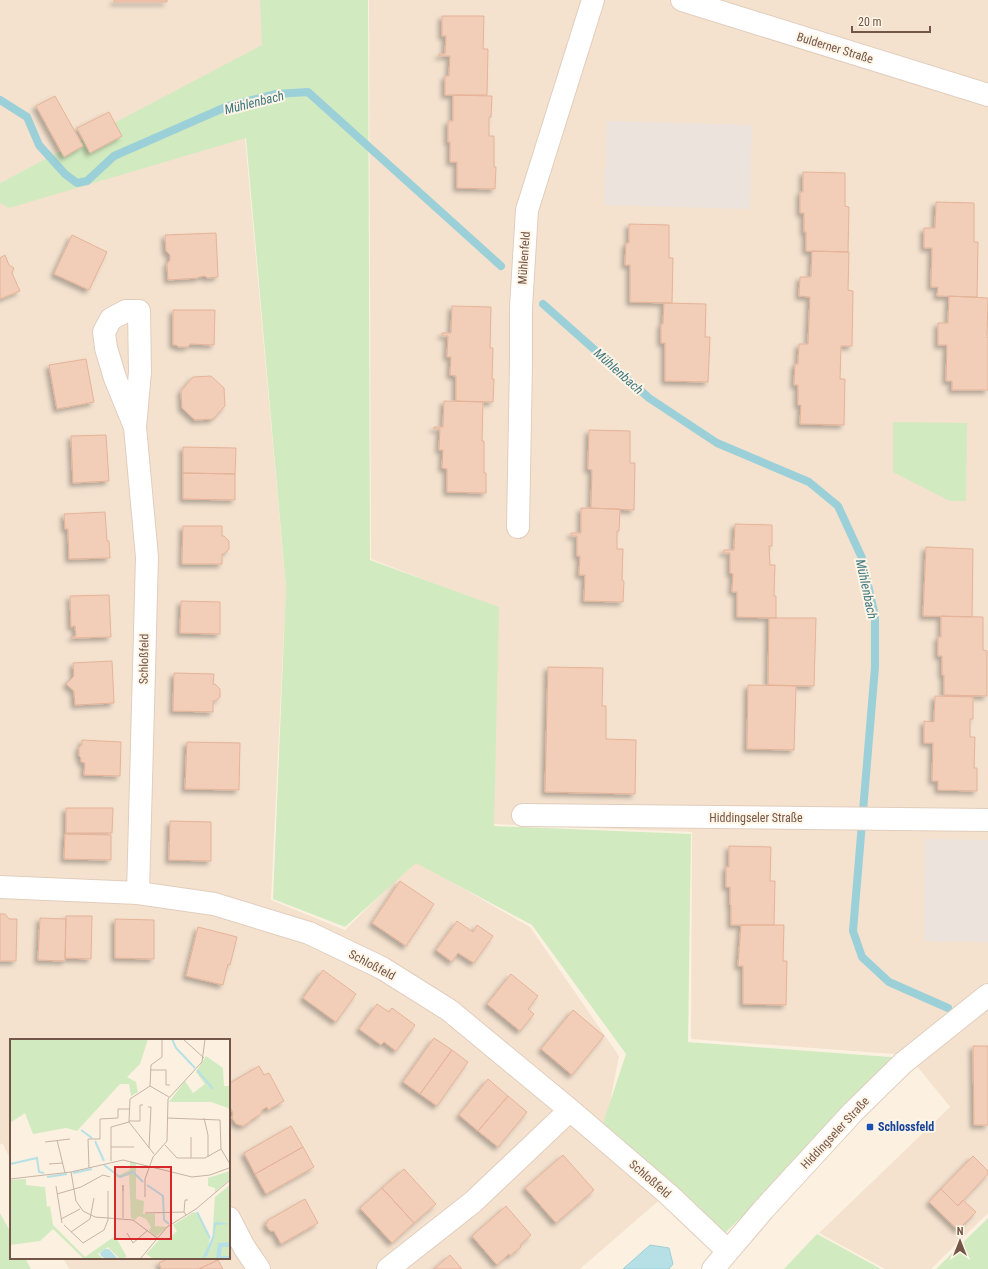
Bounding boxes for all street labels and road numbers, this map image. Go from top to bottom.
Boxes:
street label: Bulderner Straße [795,30,875,66]
street label: Mühlenfeld [515,231,533,285]
street label: Schloßfeld [137,634,151,684]
street label: Hiddingseler Straße [709,811,803,825]
street label: Schloßfeld [346,947,398,983]
street label: Hiddingseler Straße [798,1094,872,1172]
street label: Schloßfeld [626,1157,674,1201]

